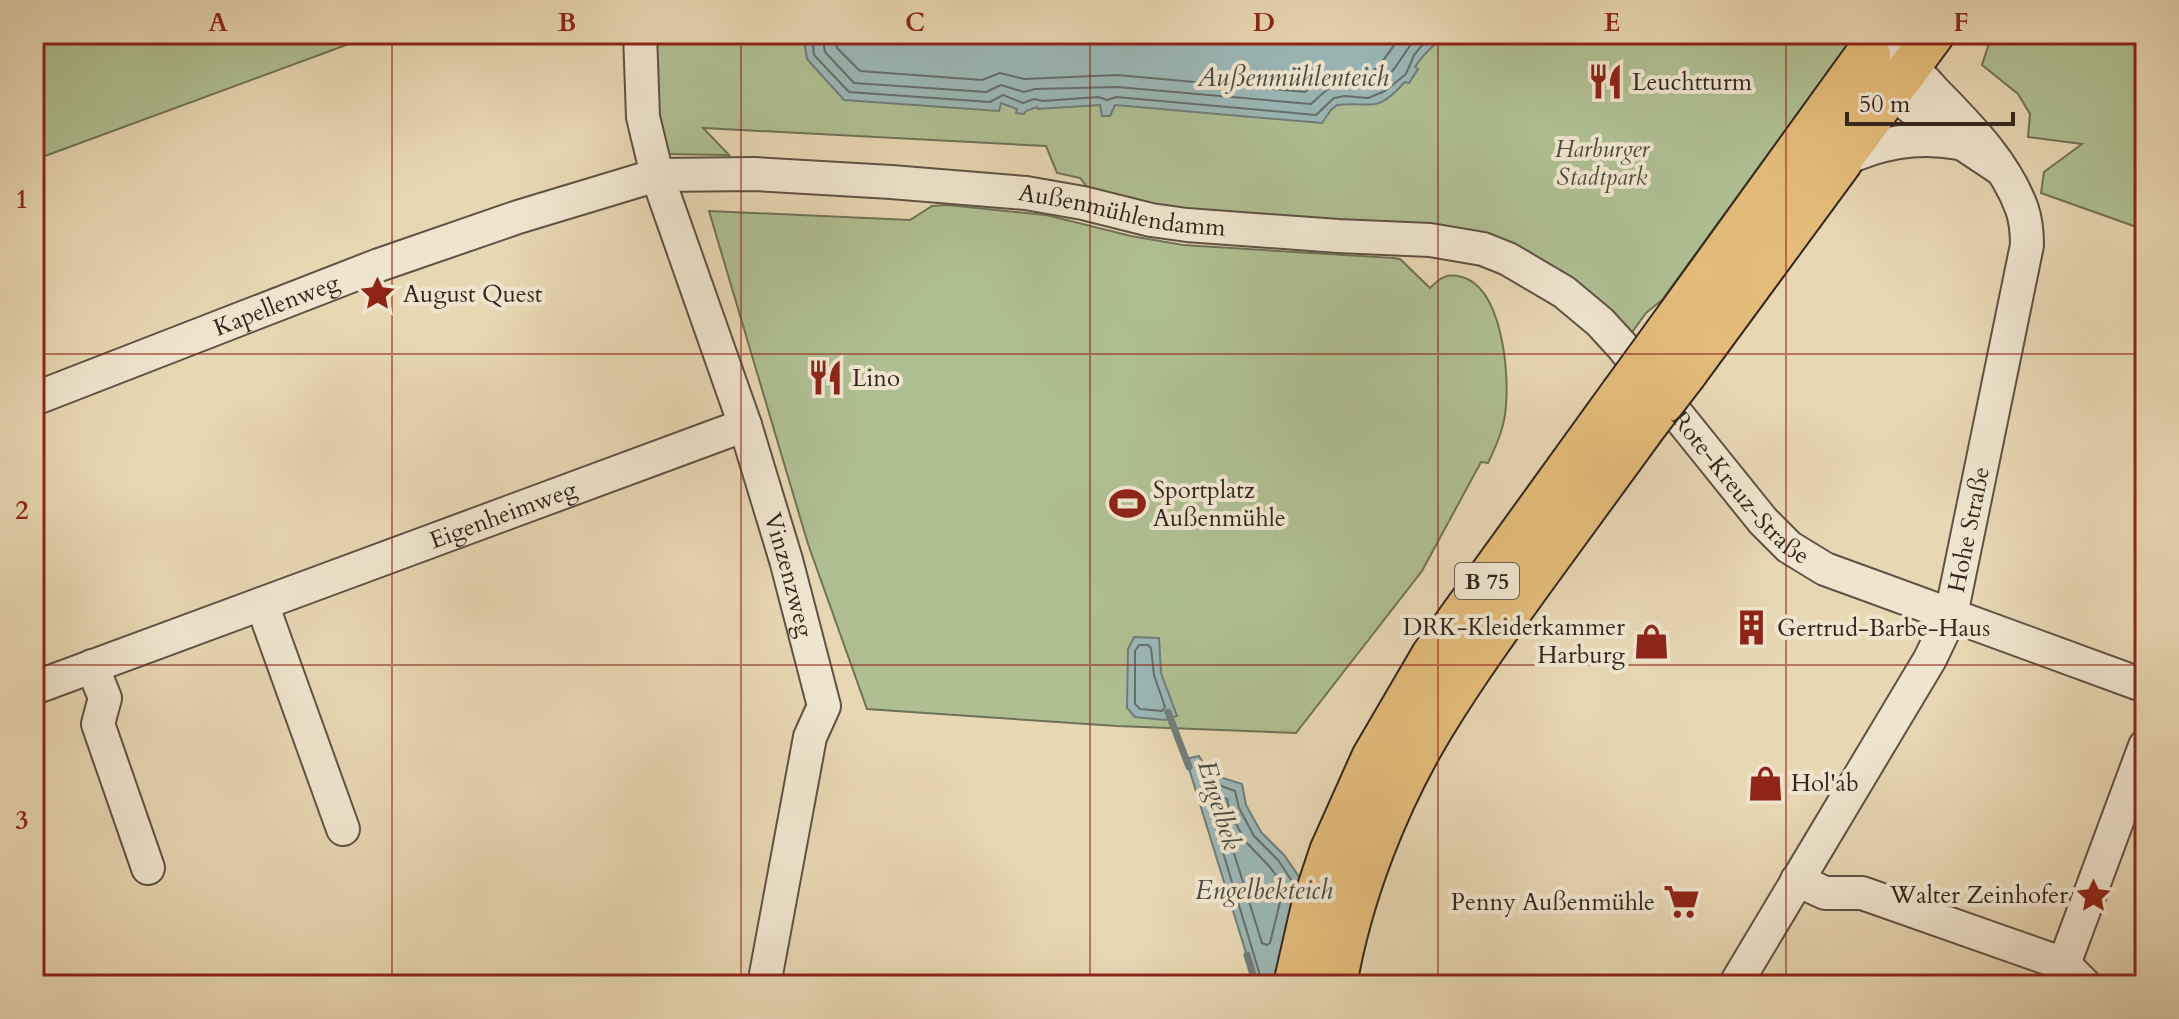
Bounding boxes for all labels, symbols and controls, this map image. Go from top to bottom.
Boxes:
text: A [208,5,228,40]
text: B [558,5,576,40]
text: C [905,5,925,40]
text: D [1253,5,1275,40]
text: E [1604,5,1620,40]
text: F [1953,5,1969,40]
water label: Außenmühlenteich [1196,60,1389,95]
restaurant icon: Leuchtturm [1587,63,1625,101]
place label: Leuchtturm [1632,66,1753,99]
scale bar [1847,76,2013,126]
text: 50 m [1859,88,1911,121]
park label: Harburger Stadtpark [1555,133,1651,194]
street label: Außenmühlendamm [1016,176,1227,245]
text: 1 [15,182,29,217]
street label: Kapellenweg [209,266,345,345]
place icon: August Quest [358,275,396,313]
place label: August Quest [403,278,543,311]
restaurant icon: Lino [807,359,845,397]
place label: Lino [852,362,900,395]
street label: Rote-Kreuz-Straße [1664,404,1815,572]
street label: Hohe Straße [1940,464,1998,595]
street label: Eigenheimweg [425,473,582,557]
place label: Sportplatz Außenmühle [1153,474,1286,535]
sports icon: Sportplatz Außenmühle [1108,485,1146,523]
text: 2 [15,493,29,528]
street label: Vinzenzweg [756,509,822,641]
road number: B 75 [1455,563,1519,599]
building icon: Gertrud-Barbe-Haus [1732,609,1770,647]
place label: DRK-Kleiderkammer Harburg [1403,611,1626,672]
place label: Gertrud-Barbe-Haus [1777,612,1990,645]
shop icon: DRK-Kleiderkammer Harburg [1632,622,1670,660]
water label: Engelbek [1189,756,1250,854]
shop icon: Hol'ab [1746,764,1784,802]
place label: Hol'ab [1791,767,1859,800]
text: 3 [15,803,29,838]
water label: Engelbekteich [1195,873,1333,908]
place icon: Walter Zeinhofer [2075,876,2113,914]
place label: Walter Zeinhofer [1889,879,2068,912]
supermarket icon: Penny Außenmühle [1662,883,1700,921]
place label: Penny Außenmühle [1451,886,1655,919]

